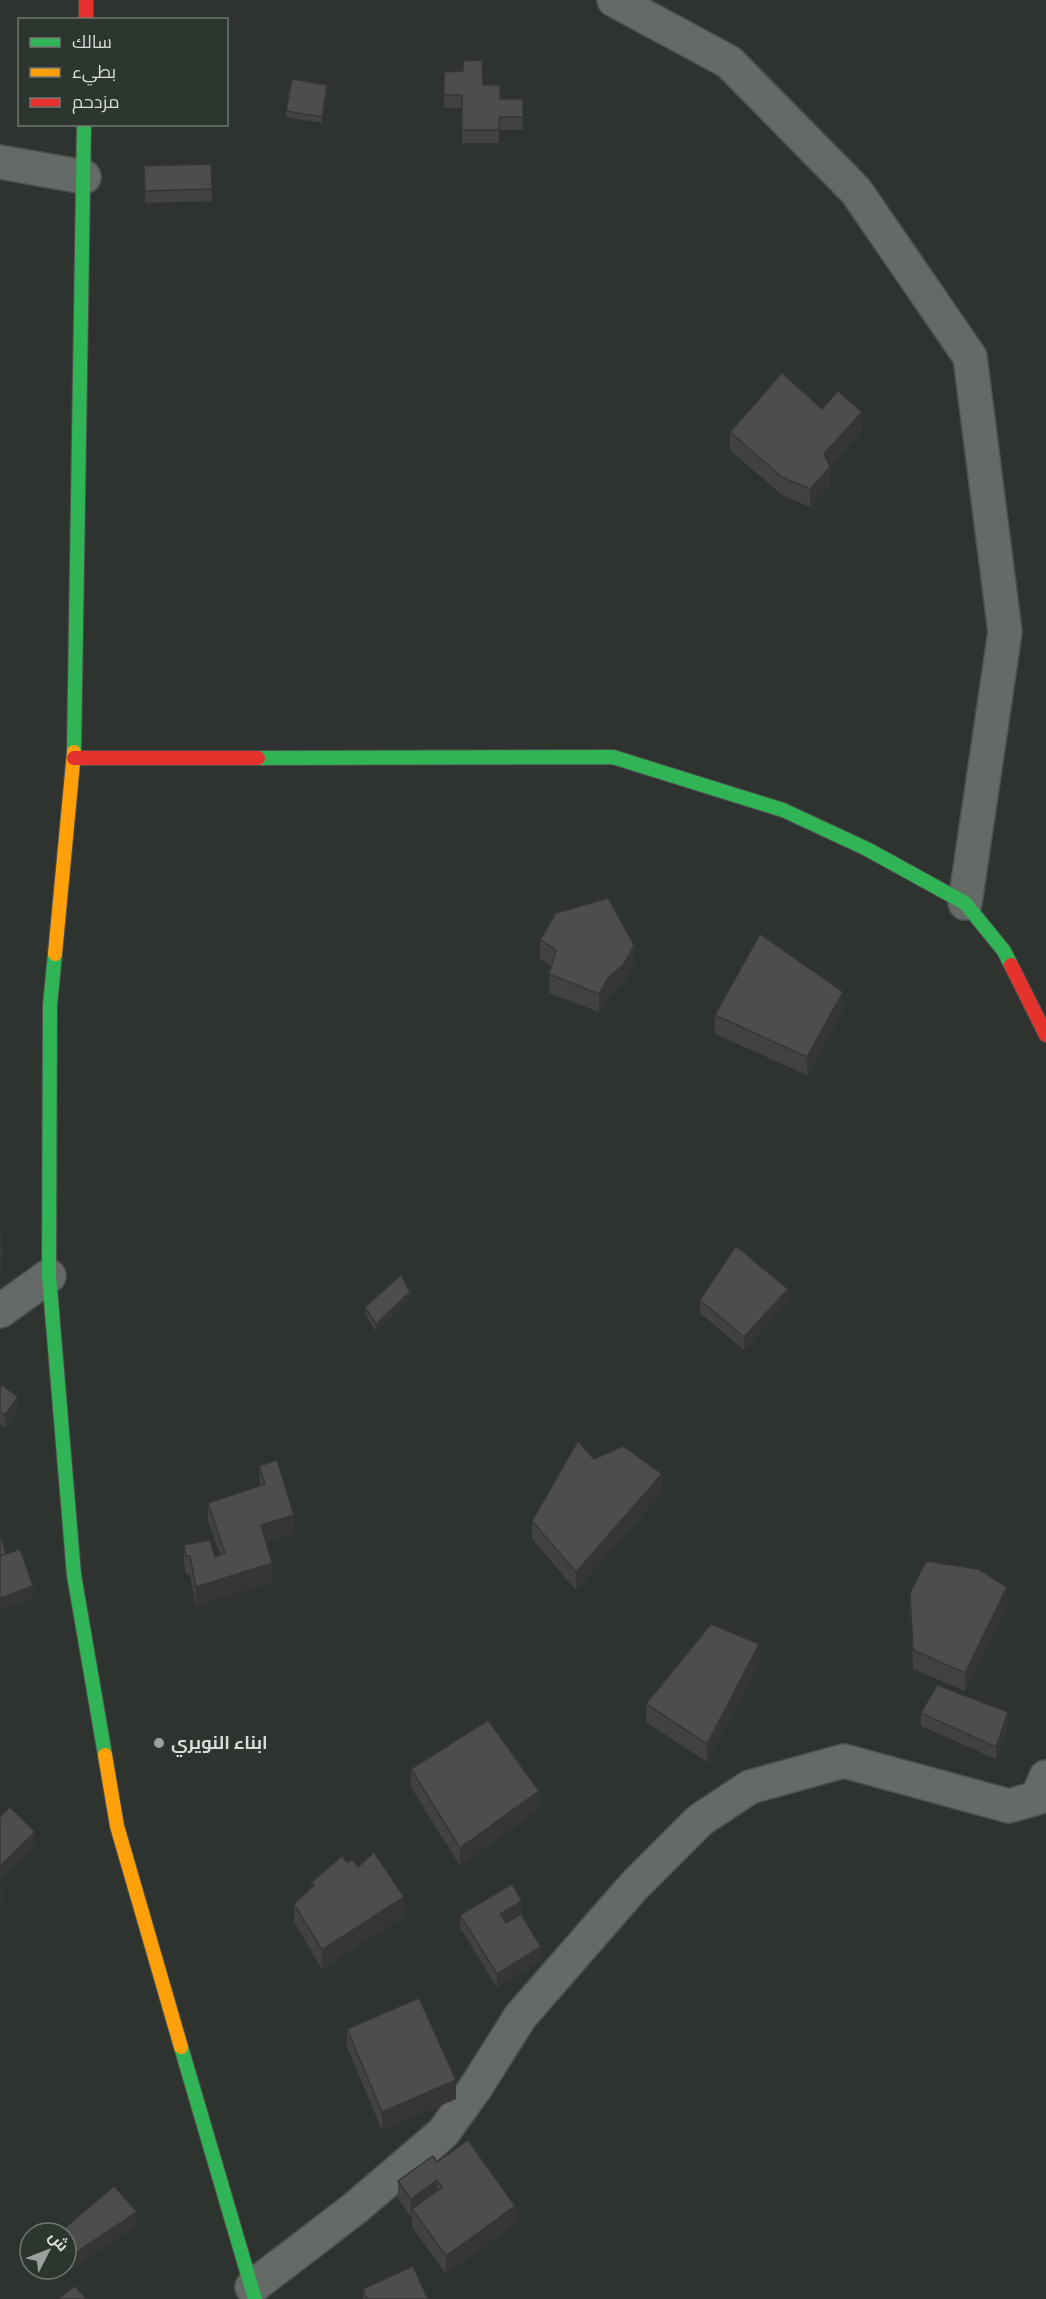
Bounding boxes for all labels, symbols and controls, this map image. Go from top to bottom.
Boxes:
legend [18,18,228,126]
text: سالك [72,30,112,52]
text: بطيء [72,60,116,86]
text: مزدحم [72,90,120,114]
place label: ابناء النويري [171,1731,268,1757]
marker: ابناء النويري [152,1736,166,1750]
north arrow [18,2221,78,2281]
text: ش [45,2227,73,2255]

